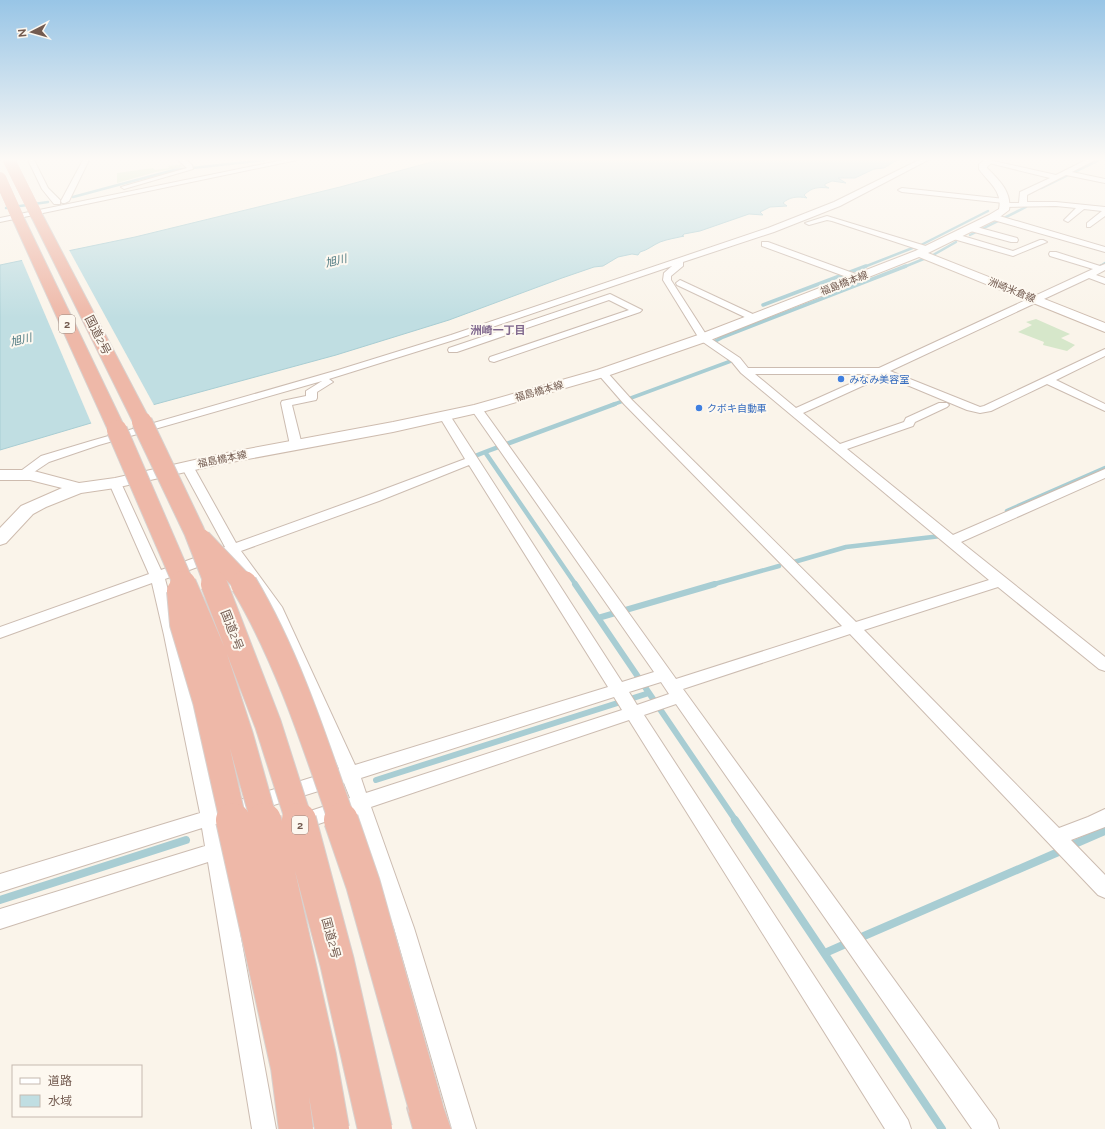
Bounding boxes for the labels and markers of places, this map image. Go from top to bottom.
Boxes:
marker: みなみ美容室 [836,374,846,384]
place label: みなみ美容室 [849,374,909,385]
marker: クボキ自動車 [694,403,704,413]
place label: クボキ自動車 [707,403,767,414]

